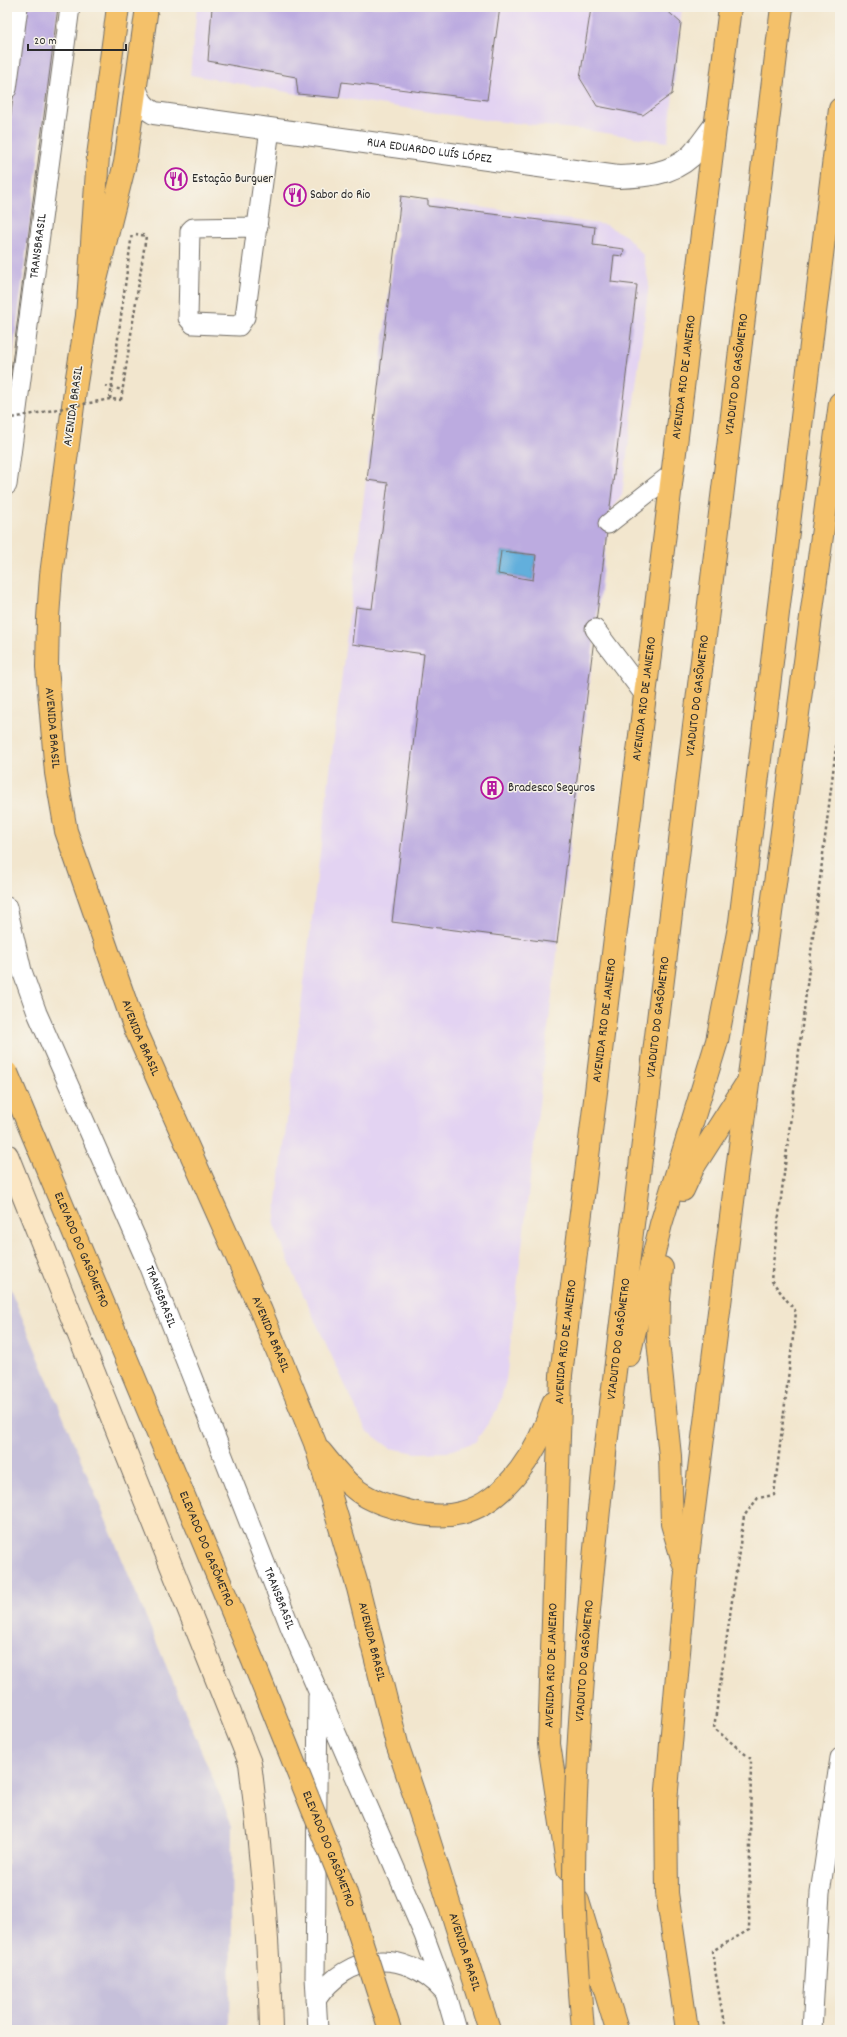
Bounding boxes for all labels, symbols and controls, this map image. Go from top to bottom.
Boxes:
scale bar [28,26,126,52]
text: 20 m [34,33,57,50]
street label: RUA EDUARDO LUÍS LÓPEZ [366,133,493,169]
restaurant icon: Estação Burguer [163,166,189,192]
place label: Estação Burguer [192,170,273,189]
restaurant icon: Sabor do Rio [282,182,308,208]
place label: Sabor do Rio [310,186,371,205]
street label: TRANSBRASIL [25,212,52,280]
street label: VIADUTO DO GASÔMETRO [720,312,754,436]
street label: AVENIDA RIO DE JANEIRO [667,314,701,440]
street label: AVENIDA BRASIL [59,364,89,448]
street label: VIADUTO DO GASÔMETRO [681,634,715,757]
street label: AVENIDA RIO DE JANEIRO [627,636,662,762]
street label: AVENIDA BRASIL [39,687,65,770]
building icon: Bradesco Seguros [479,775,505,801]
place label: Bradesco Seguros [508,779,595,798]
street label: VIADUTO DO GASÔMETRO [641,955,675,1079]
street label: AVENIDA RIO DE JANEIRO [588,957,622,1084]
street label: AVENIDA BRASIL [116,997,165,1080]
street label: ELEVADO DO GASÔMETRO [48,1189,114,1311]
street label: TRANSBRASIL [140,1263,182,1332]
street label: VIADUTO DO GASÔMETRO [602,1277,636,1401]
street label: AVENIDA RIO DE JANEIRO [551,1279,582,1404]
street label: AVENIDA BRASIL [246,1293,295,1376]
street label: ELEVADO DO GASÔMETRO [173,1488,239,1610]
street label: TRANSBRASIL [258,1565,300,1633]
street label: VIADUTO DO GASÔMETRO [570,1599,599,1722]
street label: AVENIDA BRASIL [352,1600,391,1684]
street label: AVENIDA RIO DE JANEIRO [540,1603,563,1728]
street label: ELEVADO DO GASÔMETRO [297,1788,359,1910]
street label: AVENIDA BRASIL [443,1910,486,1994]

